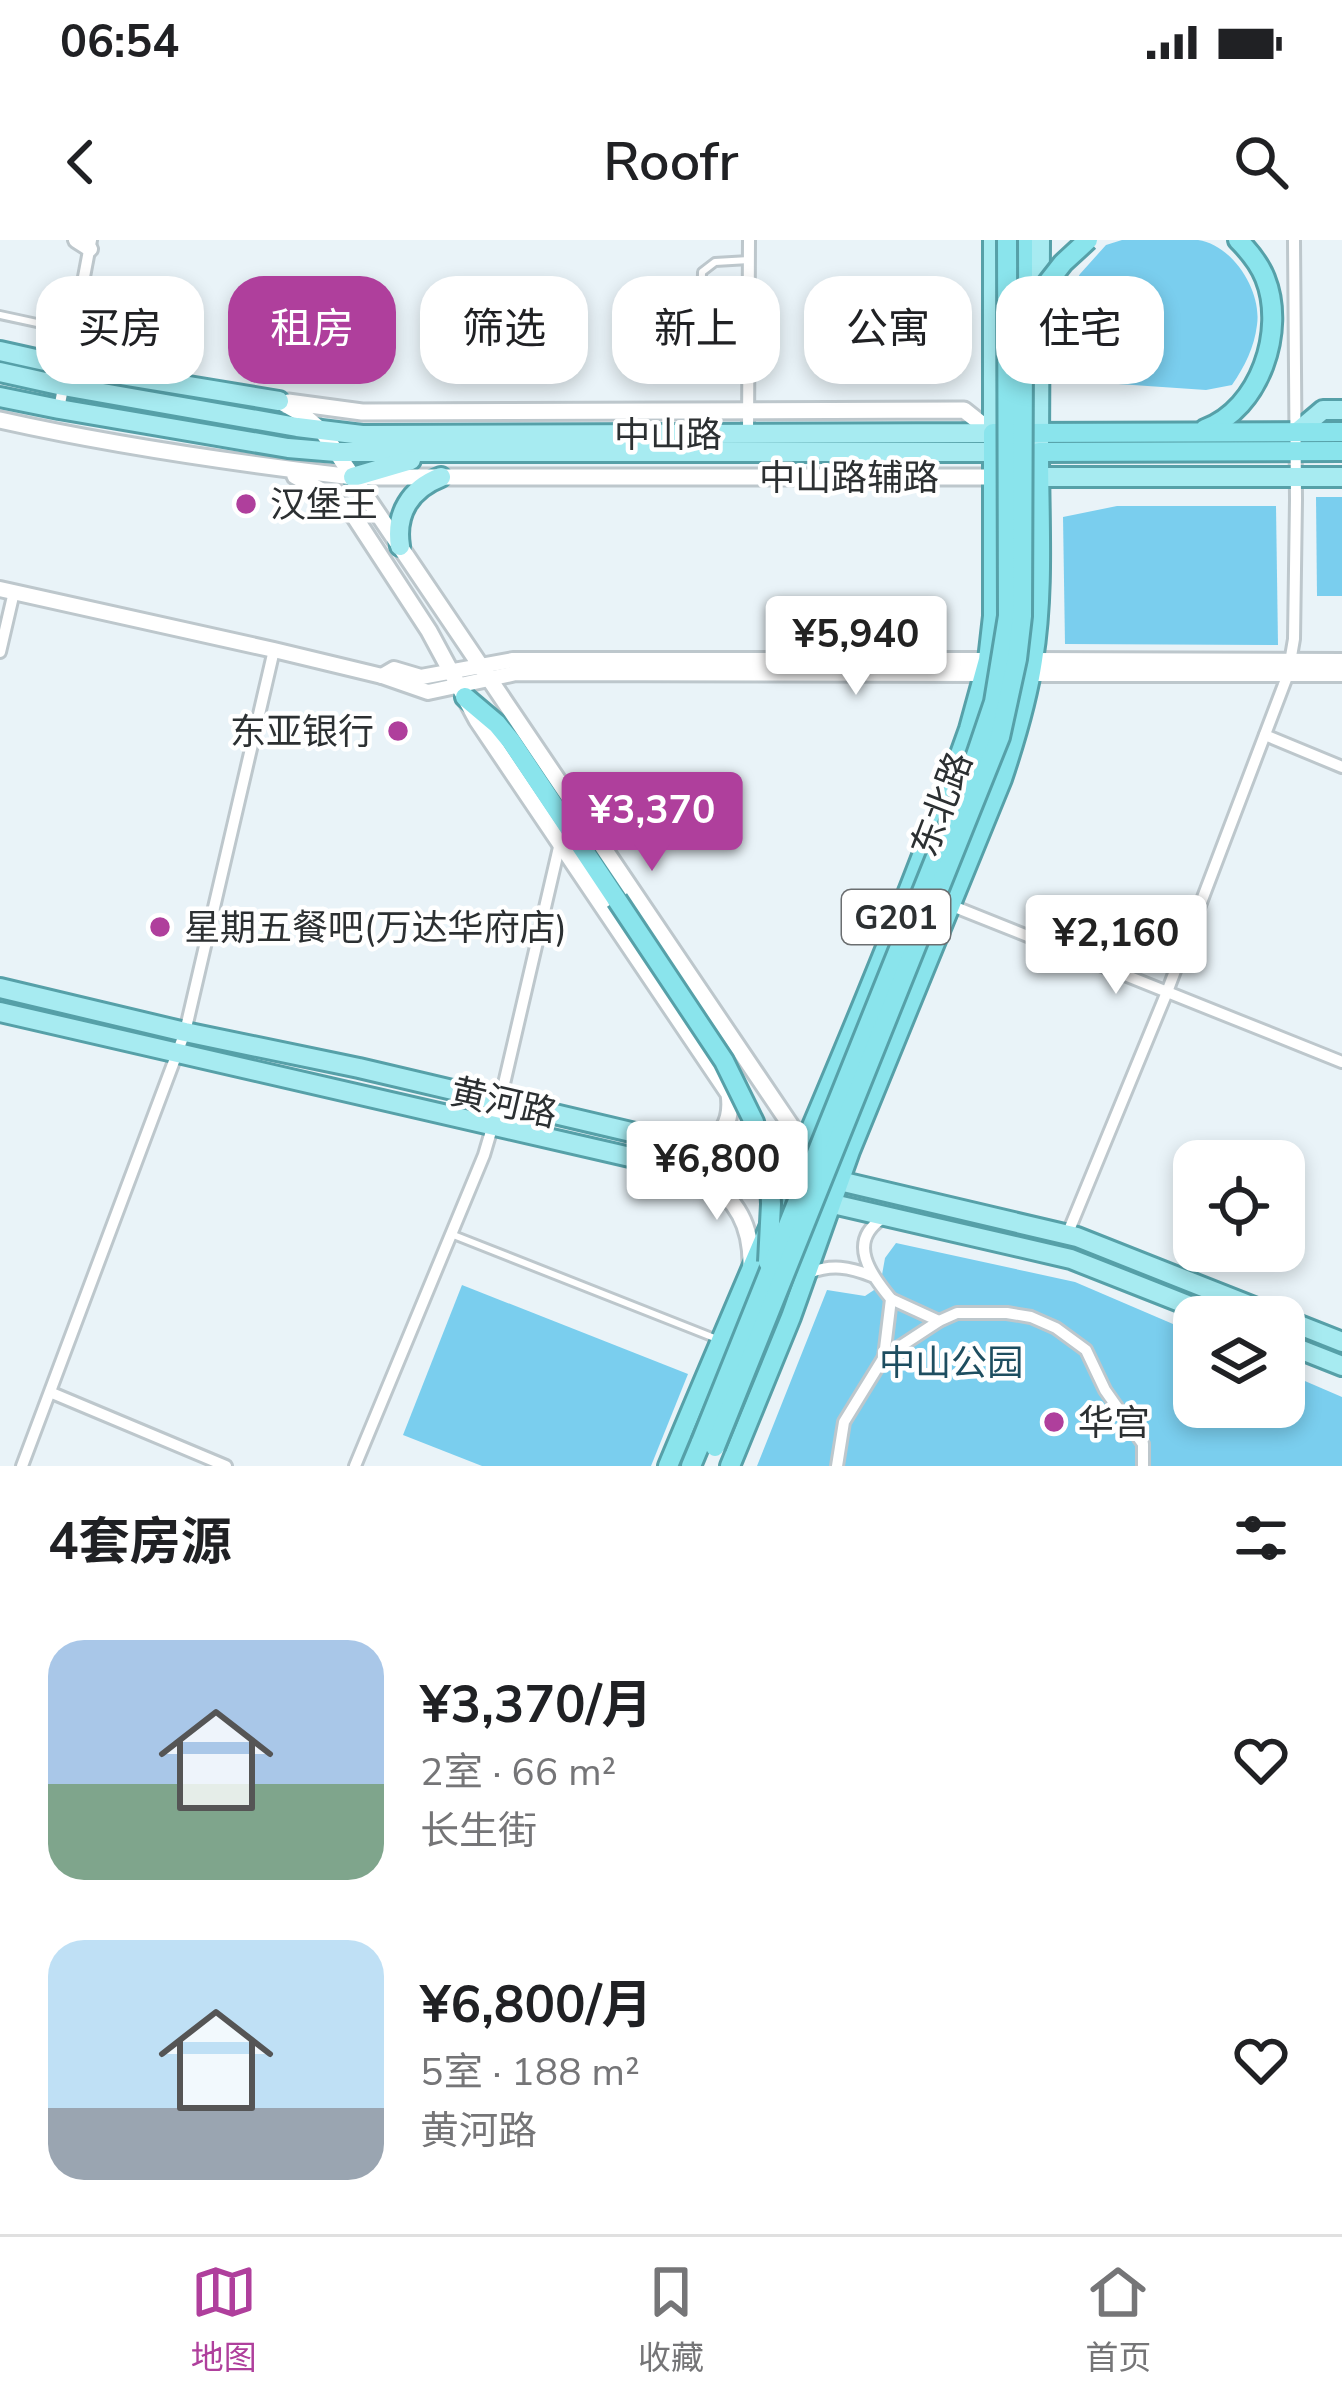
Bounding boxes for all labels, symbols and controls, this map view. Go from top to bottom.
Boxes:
text: 06:54 [60,12,179,73]
text: Roofr [603,125,739,199]
icon: back [48,129,114,195]
icon: search [1228,129,1294,195]
chip: 买房 [36,276,204,384]
chip: 租房 [228,276,396,384]
chip: 筛选 [420,276,588,384]
chip: 新上 [612,276,780,384]
chip: 公寓 [804,276,972,384]
chip: 住宅 [996,276,1164,384]
street label: 中山路 [614,411,722,460]
street label: 中山路辅路 [759,454,939,503]
place label: 汉堡王 [270,481,378,530]
marker: 汉堡王 [233,491,259,517]
pin: ¥5,940 [758,596,954,698]
text: ¥5,940 [793,608,919,661]
place label: 东亚银行 [230,708,374,757]
marker: 东亚银行 [385,718,411,744]
street label: 东北路 [900,745,985,864]
pin: ¥3,370 [554,772,750,874]
text: ¥3,370 [589,784,715,837]
road number: G201 [842,890,950,944]
pin: ¥2,160 [1018,895,1214,997]
place label: 星期五餐吧(万达华府店) [184,904,567,953]
text: ¥2,160 [1053,907,1179,960]
marker: 星期五餐吧(万达华府店) [147,914,173,940]
street label: 黄河路 [446,1067,562,1139]
pin: ¥6,800 [619,1121,815,1223]
text: ¥6,800 [654,1133,780,1186]
map controls [1173,1140,1305,1428]
button: locate [1173,1140,1305,1272]
button: layers [1173,1296,1305,1428]
park label: 中山公园 [879,1339,1023,1388]
place label: 华宫 [1078,1399,1150,1448]
marker: 华宫 [1041,1409,1067,1435]
icon: filters [1228,1505,1294,1571]
text: 4套房源 [48,1507,232,1577]
text: ¥3,370/月 [420,1670,653,1740]
icon: home [144,1688,288,1832]
icon: heart [1228,1727,1294,1793]
text: 2室 · 66 m² [420,1746,616,1799]
text: 长生街 [420,1805,537,1858]
text: ¥6,800/月 [420,1970,653,2040]
icon: home [144,1988,288,2132]
icon: heart [1228,2027,1294,2093]
text: 5室 · 188 m² [420,2046,640,2099]
text: 黄河路 [420,2105,537,2158]
tab: 地图 [191,2259,257,2381]
tab: 收藏 [638,2259,704,2381]
tab: 首页 [1085,2259,1151,2381]

